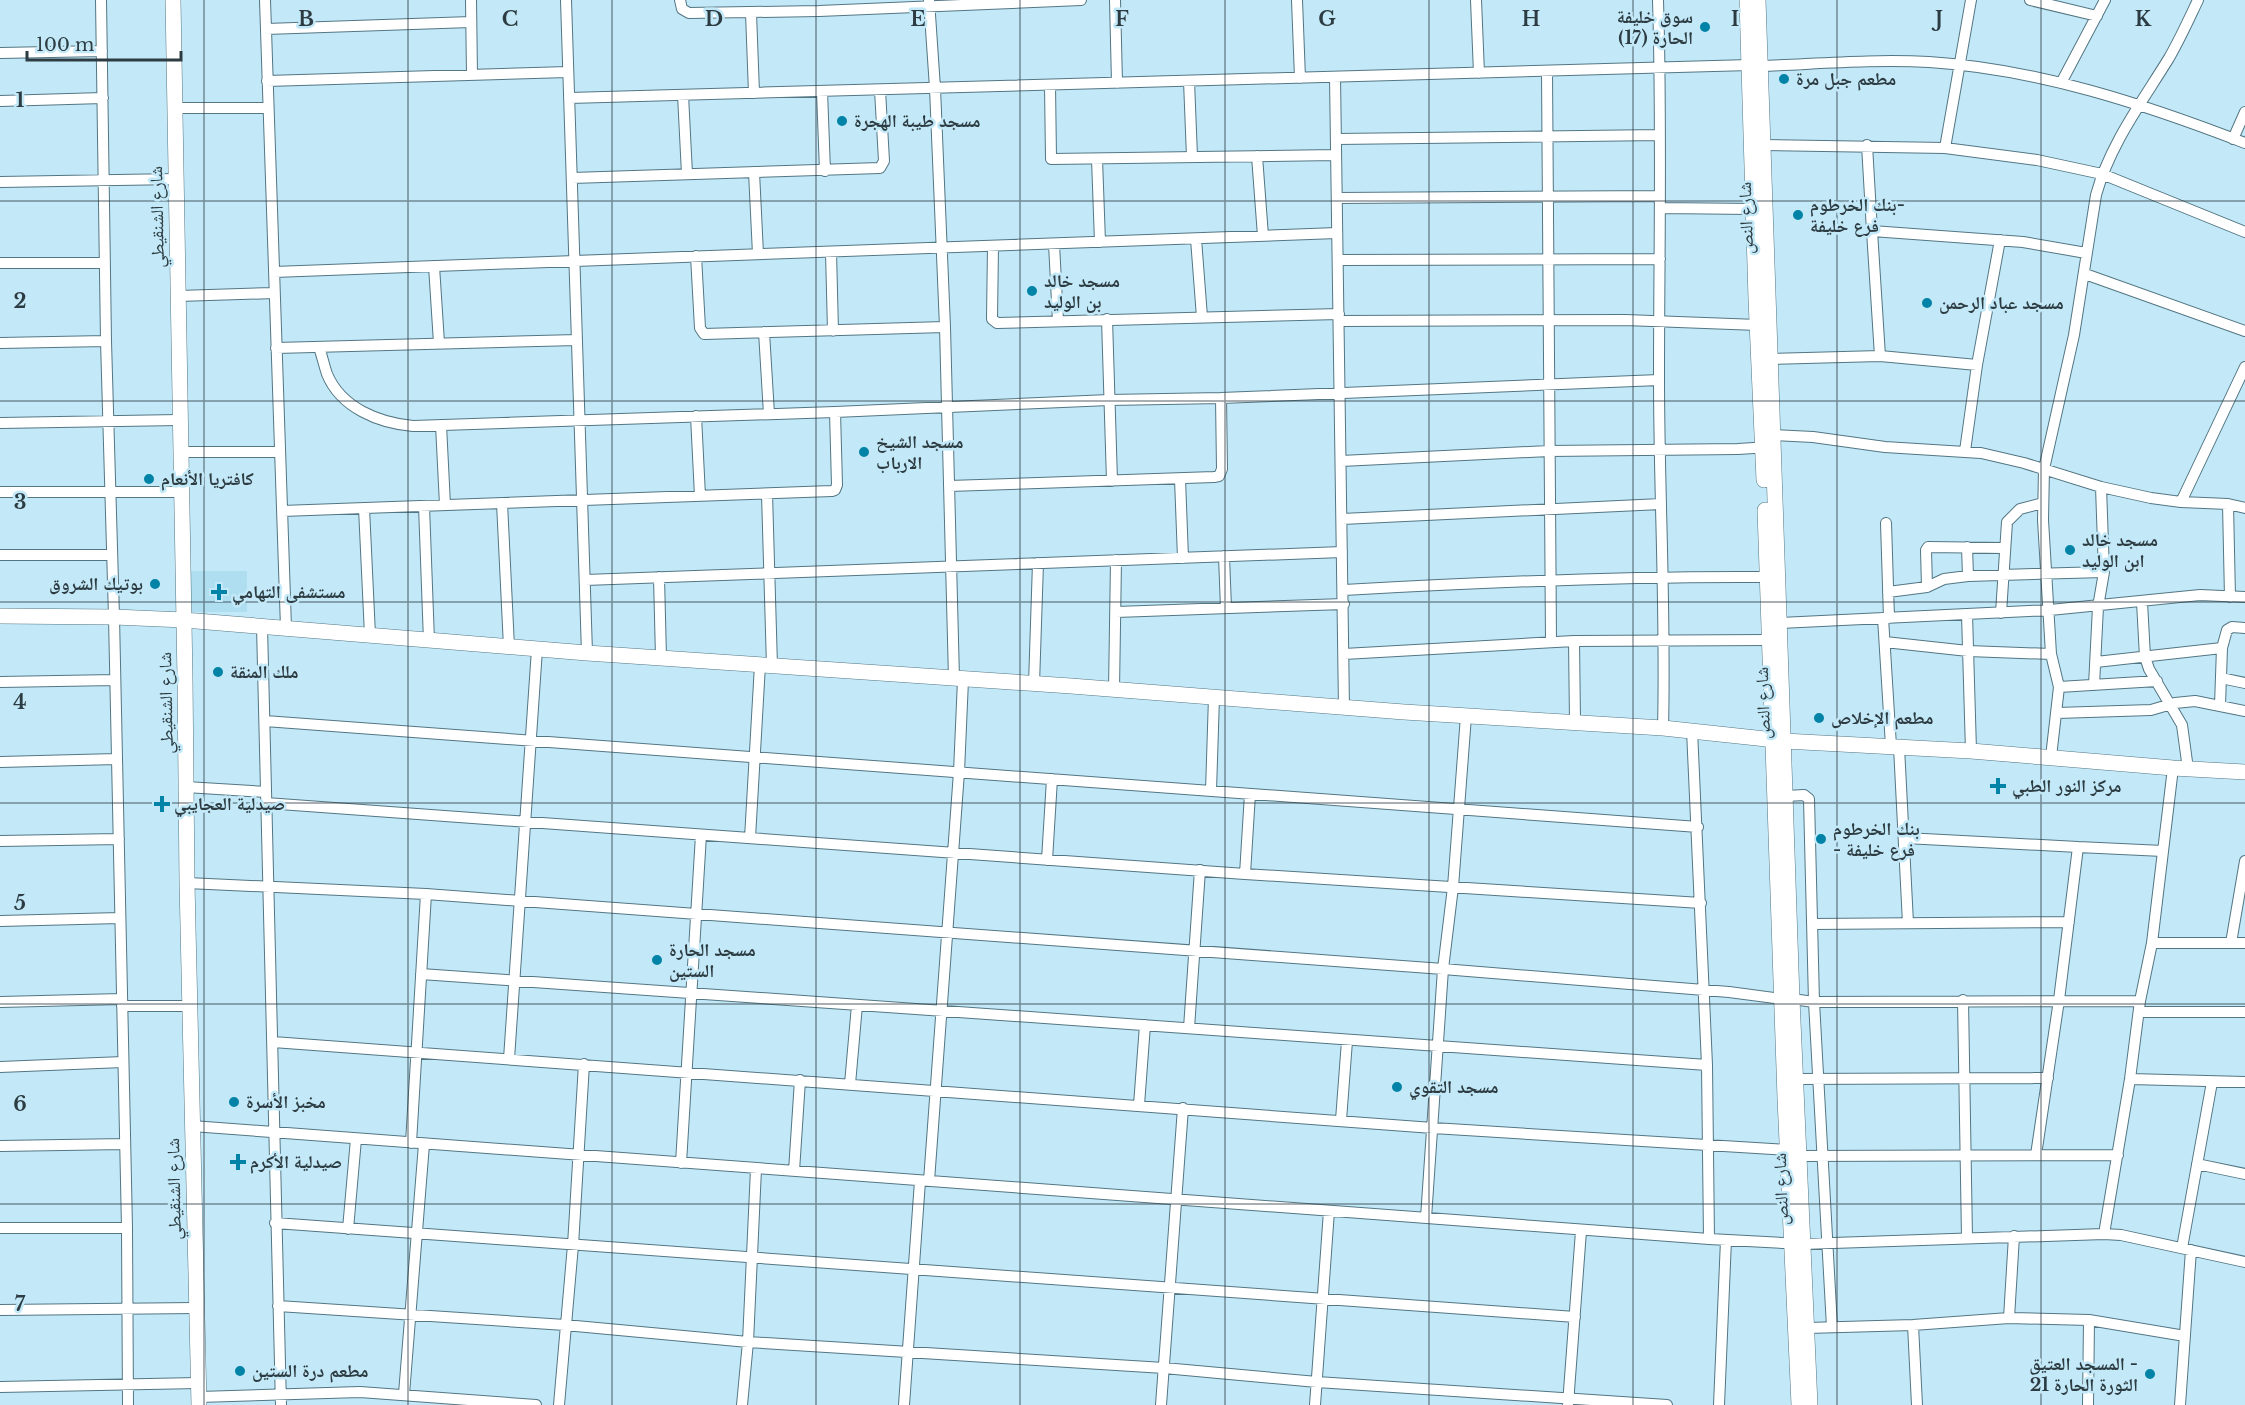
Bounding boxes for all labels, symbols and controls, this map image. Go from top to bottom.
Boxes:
place label: سوق خليفة الحارة (17) [1617,6,1693,49]
text: B [298,7,314,31]
text: C [502,7,518,31]
text: D [705,7,723,31]
text: E [910,7,926,31]
text: F [1115,7,1129,31]
text: G [1318,7,1336,31]
text: H [1522,7,1541,31]
text: I [1731,7,1739,31]
text: J [1931,7,1943,31]
text: K [2135,7,2152,31]
marker: سوق خليفة الحارة (17) [1698,20,1712,34]
scale bar [27,24,182,62]
text: 100 m [36,34,94,56]
place label: مطعم جبل مرة [1796,68,1896,91]
marker: مطعم جبل مرة [1777,72,1791,86]
text: 1 [16,88,25,112]
place label: مسجد طيبة الهجرة [854,110,981,132]
marker: مسجد طيبة الهجرة [835,114,849,128]
street label: شارع الشنقيطي [145,166,172,268]
street label: شارع النص [1734,181,1758,255]
place label: بنك الخرطوم- فرع خليفة [1810,194,1905,237]
marker: بنك الخرطوم- فرع خليفة [1791,208,1805,222]
place label: مسجد خالد بن الوليد [1044,270,1120,313]
marker: مسجد خالد بن الوليد [1025,284,1039,298]
text: 2 [13,289,27,313]
place label: مسجد عباد الرحمن [1939,292,2064,314]
marker: مسجد عباد الرحمن [1920,296,1934,310]
place label: مسجد الشيخ الارباب [876,431,963,474]
marker: مسجد الشيخ الارباب [857,445,871,459]
place label: كافتريا الأنعام [161,468,254,491]
marker: كافتريا الأنعام [142,472,156,486]
text: 3 [14,490,26,514]
place label: مسجد خالد ابن الوليد [2082,529,2158,572]
marker: مسجد خالد ابن الوليد [2063,543,2077,557]
place label: بوتيك الشروق [49,573,143,595]
marker: بوتيك الشروق [148,577,162,591]
place label: مستشفى التهامي [232,581,345,606]
marker: مستشفى التهامي [210,583,228,601]
street label: شارع الشنقيطي [154,652,181,754]
place label: ملك المنقة [230,661,299,683]
marker: ملك المنقة [211,665,225,679]
street label: شارع النص [1751,666,1775,740]
text: 4 [13,690,27,714]
place label: مطعم الإخلاص [1831,707,1933,730]
marker: مطعم الإخلاص [1812,711,1826,725]
place label: مركز النور الطبي [2012,775,2122,800]
marker: مركز النور الطبي [1989,777,2007,795]
place label: صيدلية العجايبي [174,793,285,818]
marker: صيدلية العجايبي [155,797,169,811]
place label: بنك الخرطوم - فرع خليفة [1833,818,1920,861]
marker: بنك الخرطوم - فرع خليفة [1814,832,1828,846]
text: 5 [14,891,26,915]
place label: مسجد الحارة الستين [669,939,756,982]
marker: مسجد الحارة الستين [650,953,664,967]
place label: مسجد التقوي [1409,1076,1499,1101]
marker: مسجد التقوي [1390,1080,1404,1094]
place label: مخبز الأسرة [246,1091,326,1113]
text: 6 [13,1092,27,1116]
marker: مخبز الأسرة [227,1095,241,1109]
street label: شارع الشنقيطي [162,1138,189,1240]
place label: صيدلية الأكرم [250,1151,342,1174]
street label: شارع النص [1769,1152,1793,1226]
marker: صيدلية الأكرم [231,1155,245,1169]
text: 7 [15,1292,26,1316]
place label: المسجد العتيق - الثورة الحارة 21 [2029,1353,2138,1396]
place label: مطعم درة الستين [252,1360,368,1383]
marker: مطعم درة الستين [233,1364,247,1378]
marker: المسجد العتيق - الثورة الحارة 21 [2143,1367,2157,1381]

